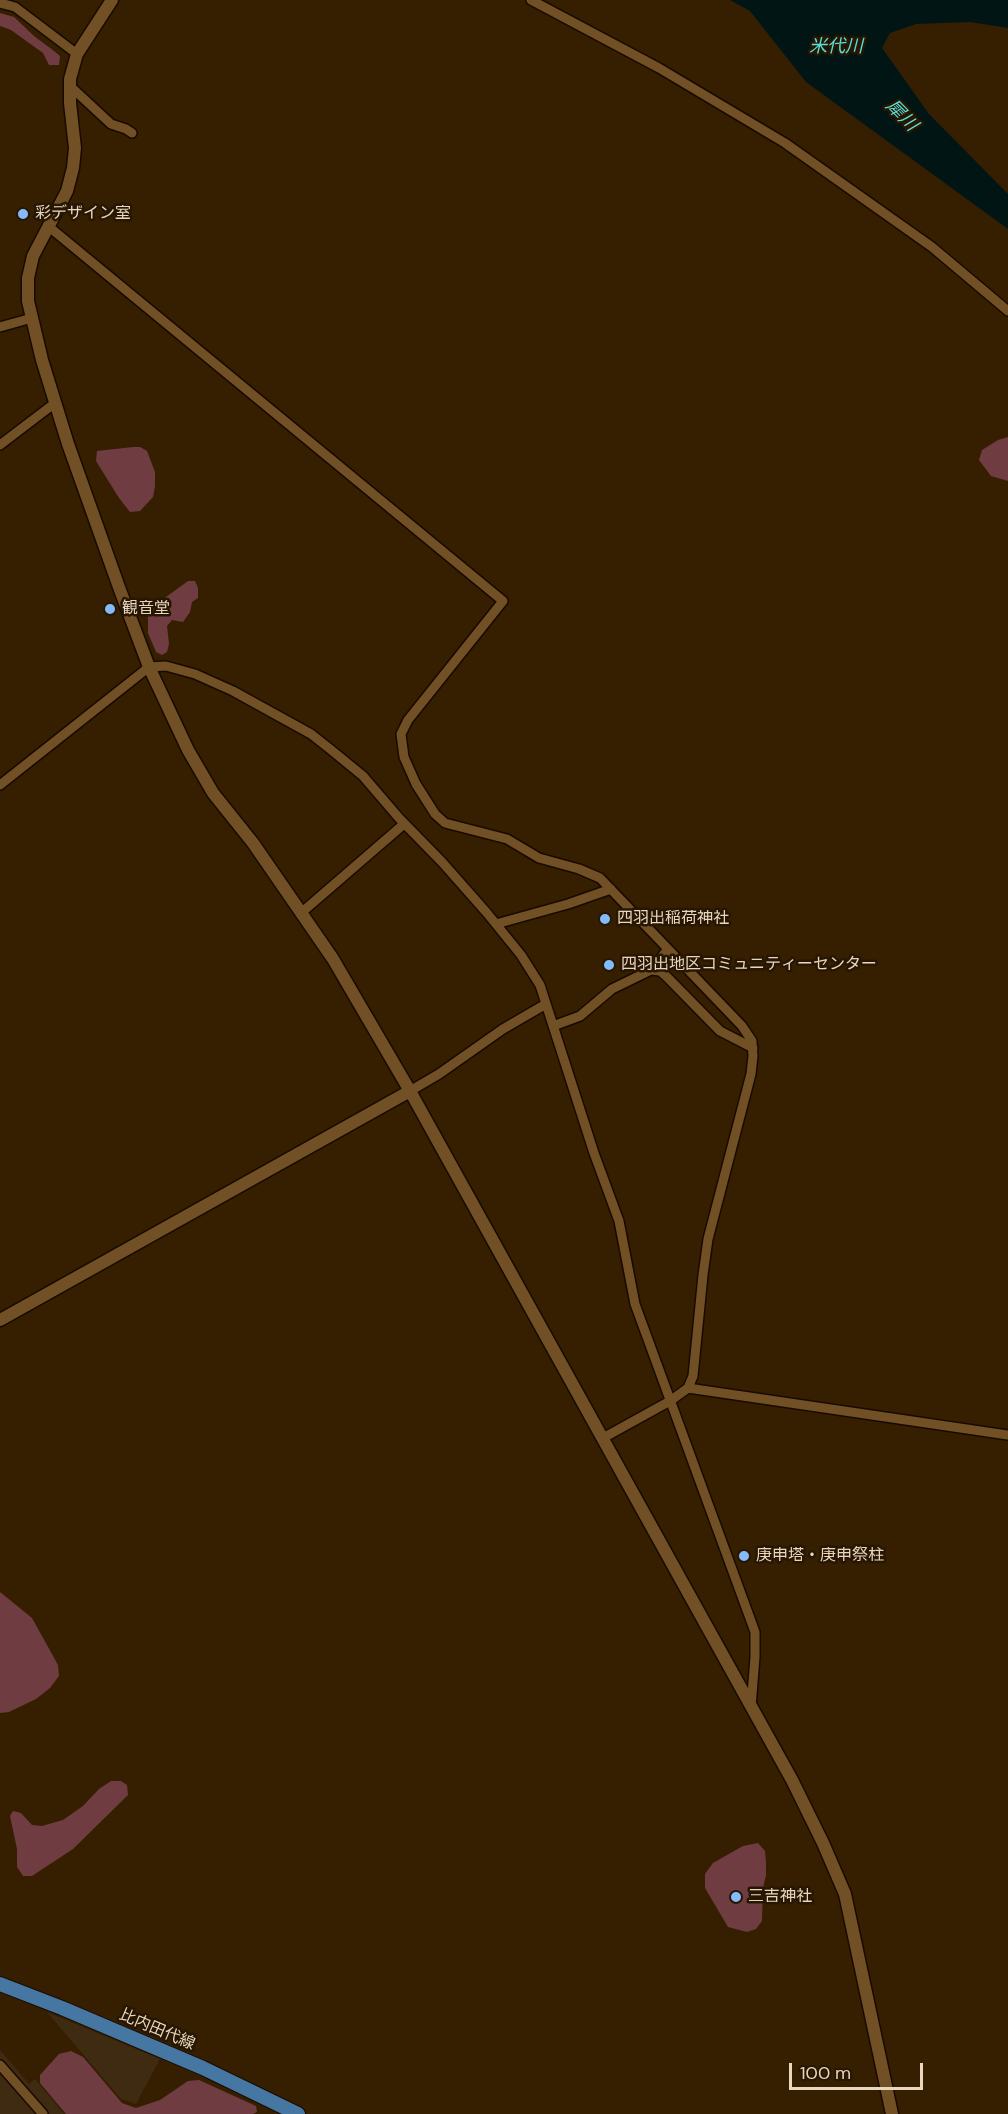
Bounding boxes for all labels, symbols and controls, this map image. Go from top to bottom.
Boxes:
water label: 米代川 [809,36,863,58]
water label: 犀川 [881,96,921,136]
place label: 彩デザイン室 [35,204,131,224]
marker: 彩デザイン室 [16,207,30,221]
place label: 観音堂 [122,599,170,619]
marker: 観音堂 [103,602,117,616]
place label: 四羽出稲荷神社 [617,909,729,929]
marker: 四羽出稲荷神社 [598,912,612,926]
place label: 四羽出地区コミュニティーセンター [621,955,877,975]
marker: 四羽出地区コミュニティーセンター [602,958,616,972]
place label: 庚申塔・庚申祭柱 [756,1546,884,1566]
marker: 庚申塔・庚申祭柱 [737,1549,751,1563]
place label: 三吉神社 [748,1887,812,1907]
marker: 三吉神社 [729,1890,743,1904]
street label: 比内田代線 [116,2006,198,2054]
scale bar [792,2051,926,2089]
text: 100 m [800,2061,851,2085]

